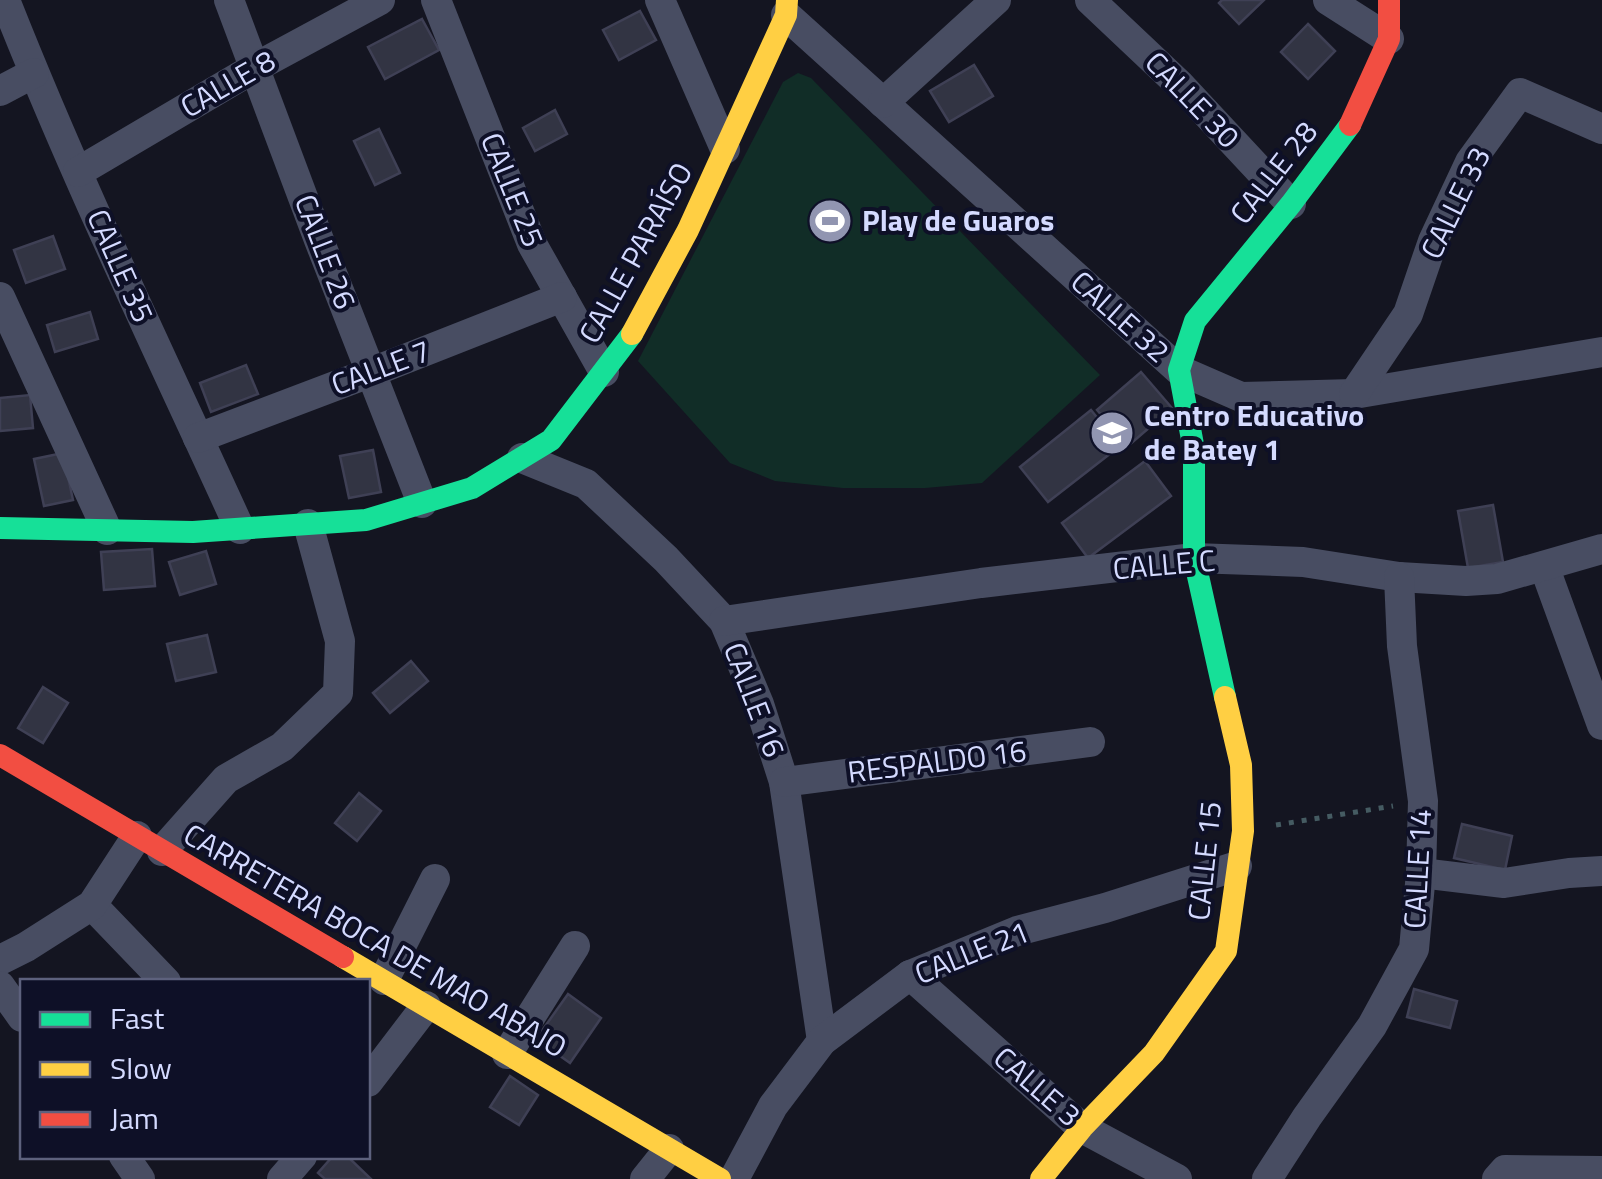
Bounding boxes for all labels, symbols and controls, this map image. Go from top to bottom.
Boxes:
street label: CALLE 8 [171,37,284,129]
street label: CALLE 30 [1135,40,1251,158]
street label: CALLE 28 [1218,111,1328,234]
street label: CALLE 25 [469,126,557,254]
street label: CALLE 33 [1408,139,1502,266]
street label: CALLE PARAÍSO [566,154,704,351]
street label: CALLE 26 [283,188,369,316]
place label: Play de Guaros [862,197,1054,243]
sports icon: Play de Guaros [807,198,853,244]
street label: CALLE 35 [76,202,166,330]
street label: CALLE 32 [1061,259,1181,373]
street label: CALLE 7 [324,327,437,407]
place label: Centro Educativo de Batey 1 [1144,392,1364,472]
school or university icon: Centro Educativo de Batey 1 [1089,410,1135,456]
street label: CALLE C [1111,537,1217,591]
street label: CALLE 16 [712,636,798,764]
street label: RESPALDO 16 [845,727,1029,795]
street label: CALLE 15 [1175,799,1233,923]
street label: CALLE 14 [1391,808,1443,930]
street label: CARRETERA BOCA DE MAO ABAJO [175,811,576,1069]
street label: CALLE 21 [908,908,1036,996]
legend [20,979,370,1159]
text: Fast [110,995,165,1041]
street label: CALLE 3 [984,1035,1092,1137]
text: Slow [110,1045,172,1091]
text: Jam [110,1095,159,1141]

